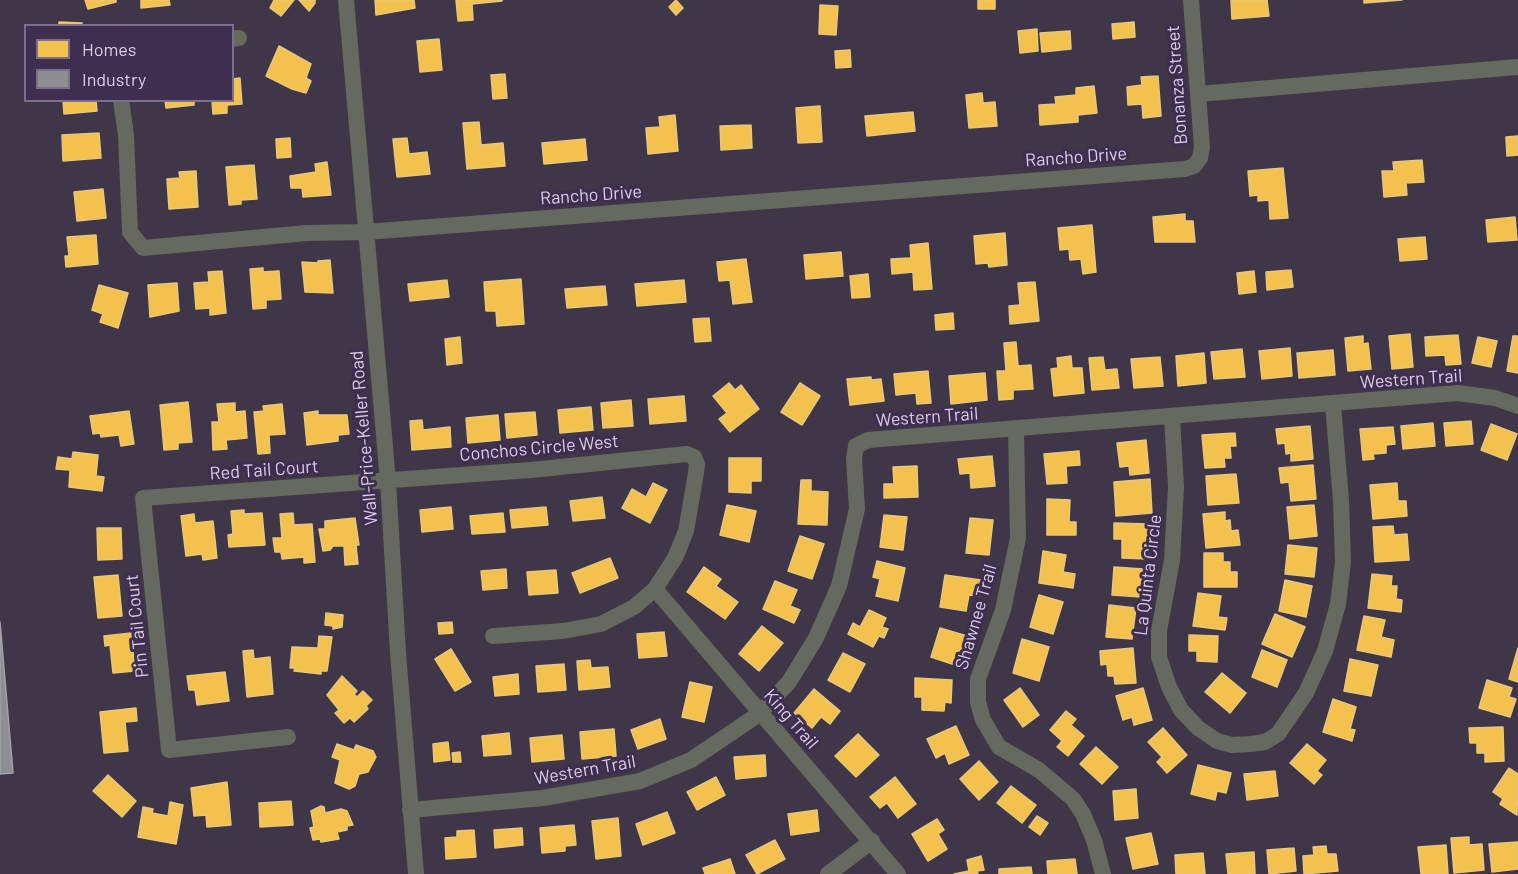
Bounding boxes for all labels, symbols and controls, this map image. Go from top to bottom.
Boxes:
legend [24,24,234,102]
street label: Bonanza Street [1162,25,1192,145]
text: Homes [82,38,136,60]
text: Industry [82,68,146,90]
street label: Rancho Drive [1024,143,1128,171]
street label: Rancho Drive [539,181,643,209]
street label: Wall-Price-Keller Road [346,350,382,526]
street label: Western Trail [1359,365,1463,393]
street label: Western Trail [875,403,979,431]
street label: Conchos Circle West [459,430,619,466]
street label: Red Tail Court [209,455,319,485]
street label: La Quinta Circle [1130,513,1166,637]
street label: Shawnee Trail [951,562,1001,672]
street label: Pin Tail Court [121,573,153,679]
street label: King Trail [759,685,823,753]
street label: Western Trail [533,750,637,790]

